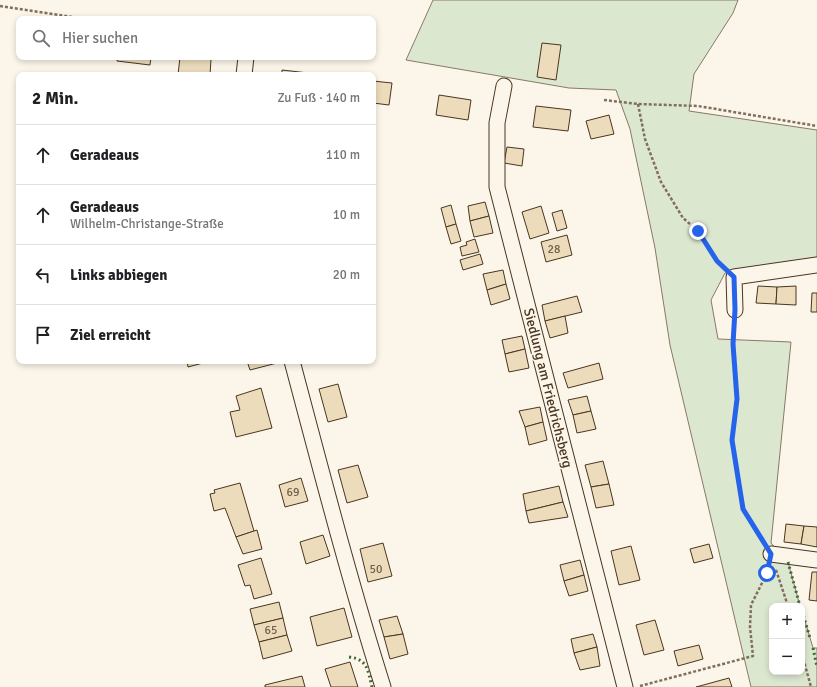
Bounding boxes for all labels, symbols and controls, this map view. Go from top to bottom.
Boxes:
search box [16,16,376,60]
icon: search [30,27,52,49]
text: Hier suchen [62,29,138,47]
text: 2 Min. [32,88,78,109]
text: Zu Fuß · 140 m [277,90,360,106]
icon: ahead [32,144,54,166]
text: Geradeaus [70,146,139,164]
text: 110 m [326,147,360,163]
text: Geradeaus [70,198,139,216]
icon: ahead [32,204,54,226]
text: 10 m [333,207,360,223]
text: Wilhelm-Christange-Straße [70,216,224,232]
route end [689,222,707,240]
house number: 28 [548,242,560,257]
icon: left [32,264,54,286]
text: Links abbiegen [70,266,167,284]
text: 20 m [333,267,360,283]
street label: Siedlung am Friedrichsberg [520,306,576,470]
icon: arrive [32,324,54,346]
text: Ziel erreicht [70,326,151,344]
house number: 69 [287,485,299,500]
house number: 50 [370,562,382,577]
route start [758,564,776,582]
map controls [769,603,805,675]
button: + [769,603,805,639]
house number: 65 [265,623,277,638]
button: − [769,639,805,675]

